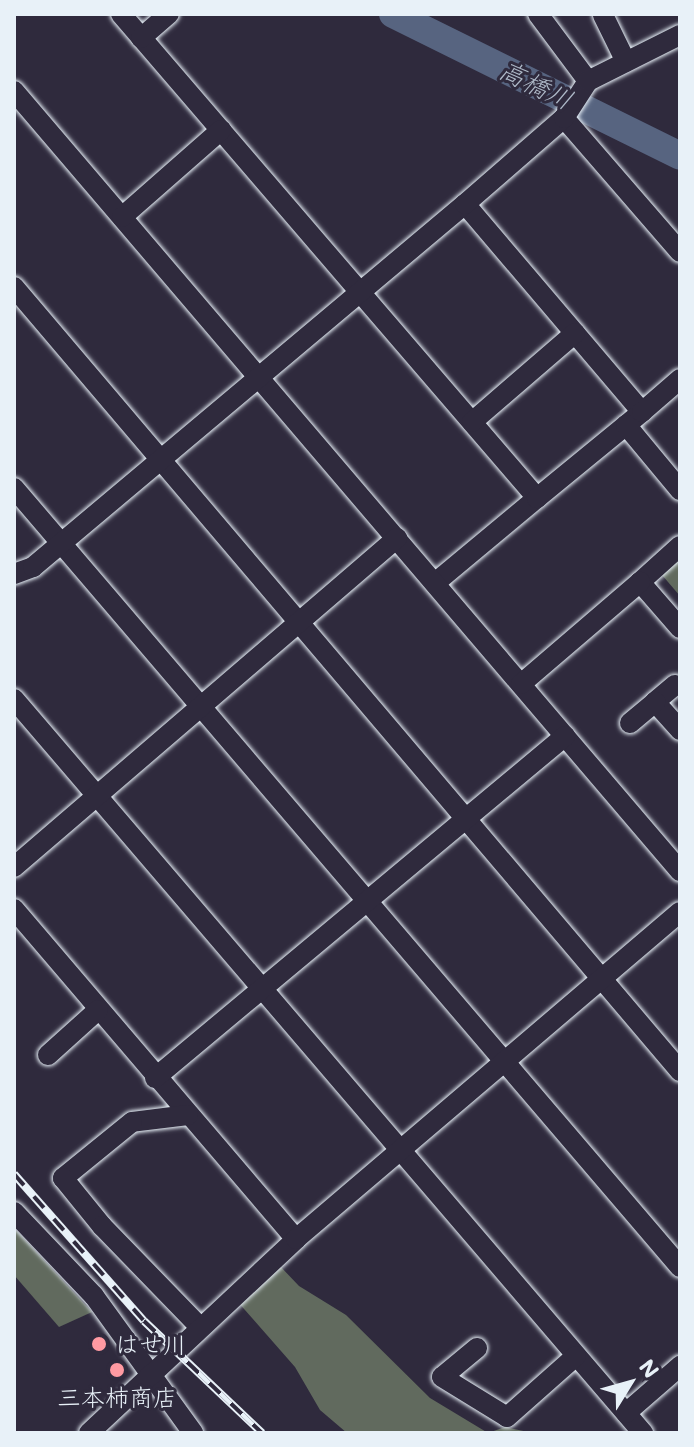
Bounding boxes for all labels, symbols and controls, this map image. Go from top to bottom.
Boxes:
water label: 高橋川 [494,54,578,116]
place label: はせ川 [115,1330,187,1358]
marker: はせ川 [90,1335,108,1353]
north arrow [590,1343,670,1423]
text: N [633,1353,666,1384]
marker: 三本柿商店 [108,1361,126,1379]
place label: 三本柿商店 [57,1383,177,1411]

